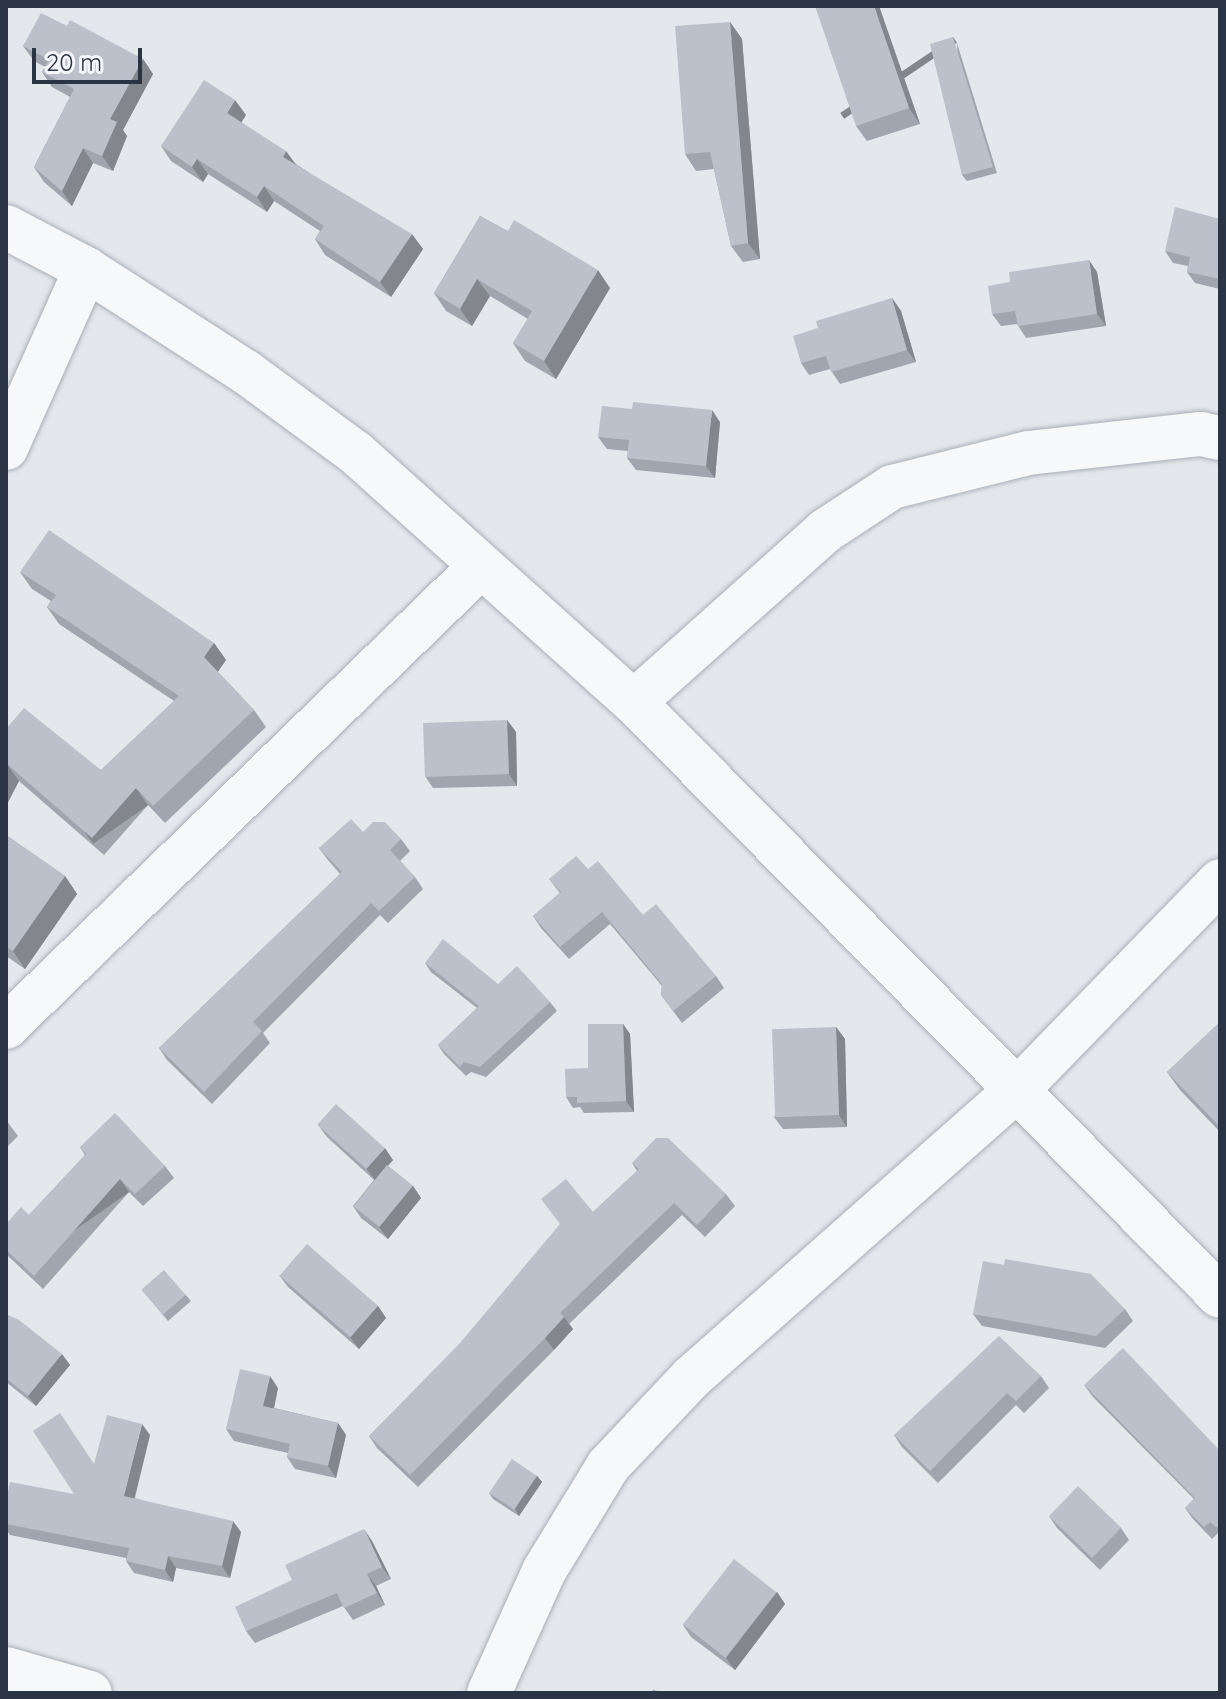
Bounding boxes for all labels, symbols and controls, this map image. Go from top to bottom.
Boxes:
scale bar [36,32,146,82]
text: 20 m [46,47,102,77]

